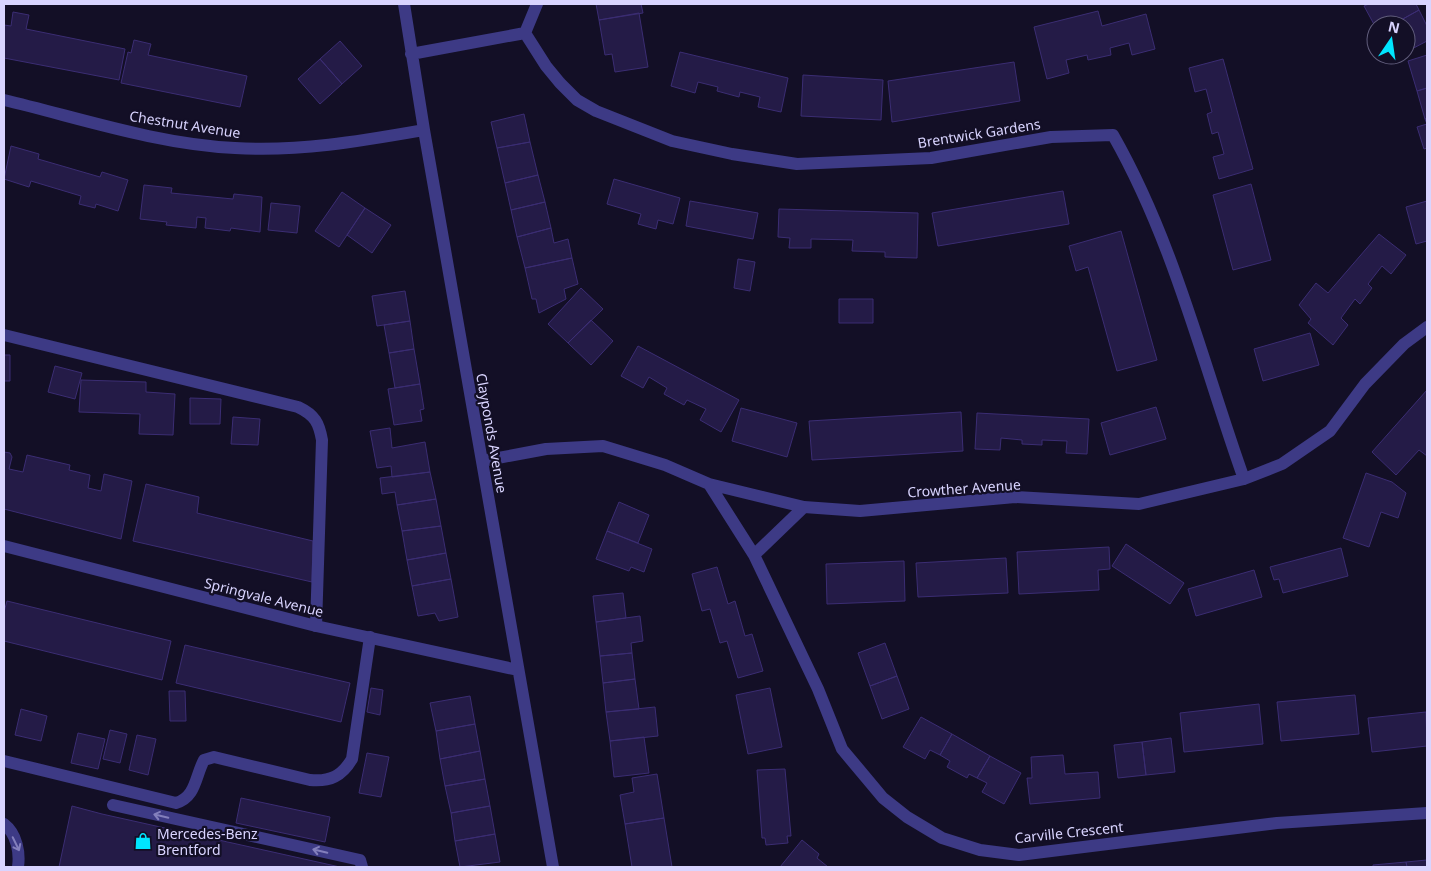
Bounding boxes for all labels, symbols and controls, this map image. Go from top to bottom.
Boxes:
north arrow [1366,15,1416,65]
text: N [1386,16,1402,37]
street label: Chestnut Avenue [128,106,242,142]
street label: Brentwick Gardens [916,114,1042,152]
street label: Clayponds Avenue [472,372,512,494]
street label: Crowther Avenue [907,475,1021,501]
street label: Springvale Avenue [202,573,326,621]
one-way arrow [153,811,169,820]
street label: Carville Crescent [1014,817,1124,847]
place label: Mercedes-Benz Brentford [157,824,258,859]
shop icon: Mercedes-Benz Brentford [133,831,153,851]
one-way arrow [12,836,21,851]
one-way arrow [312,846,328,855]

